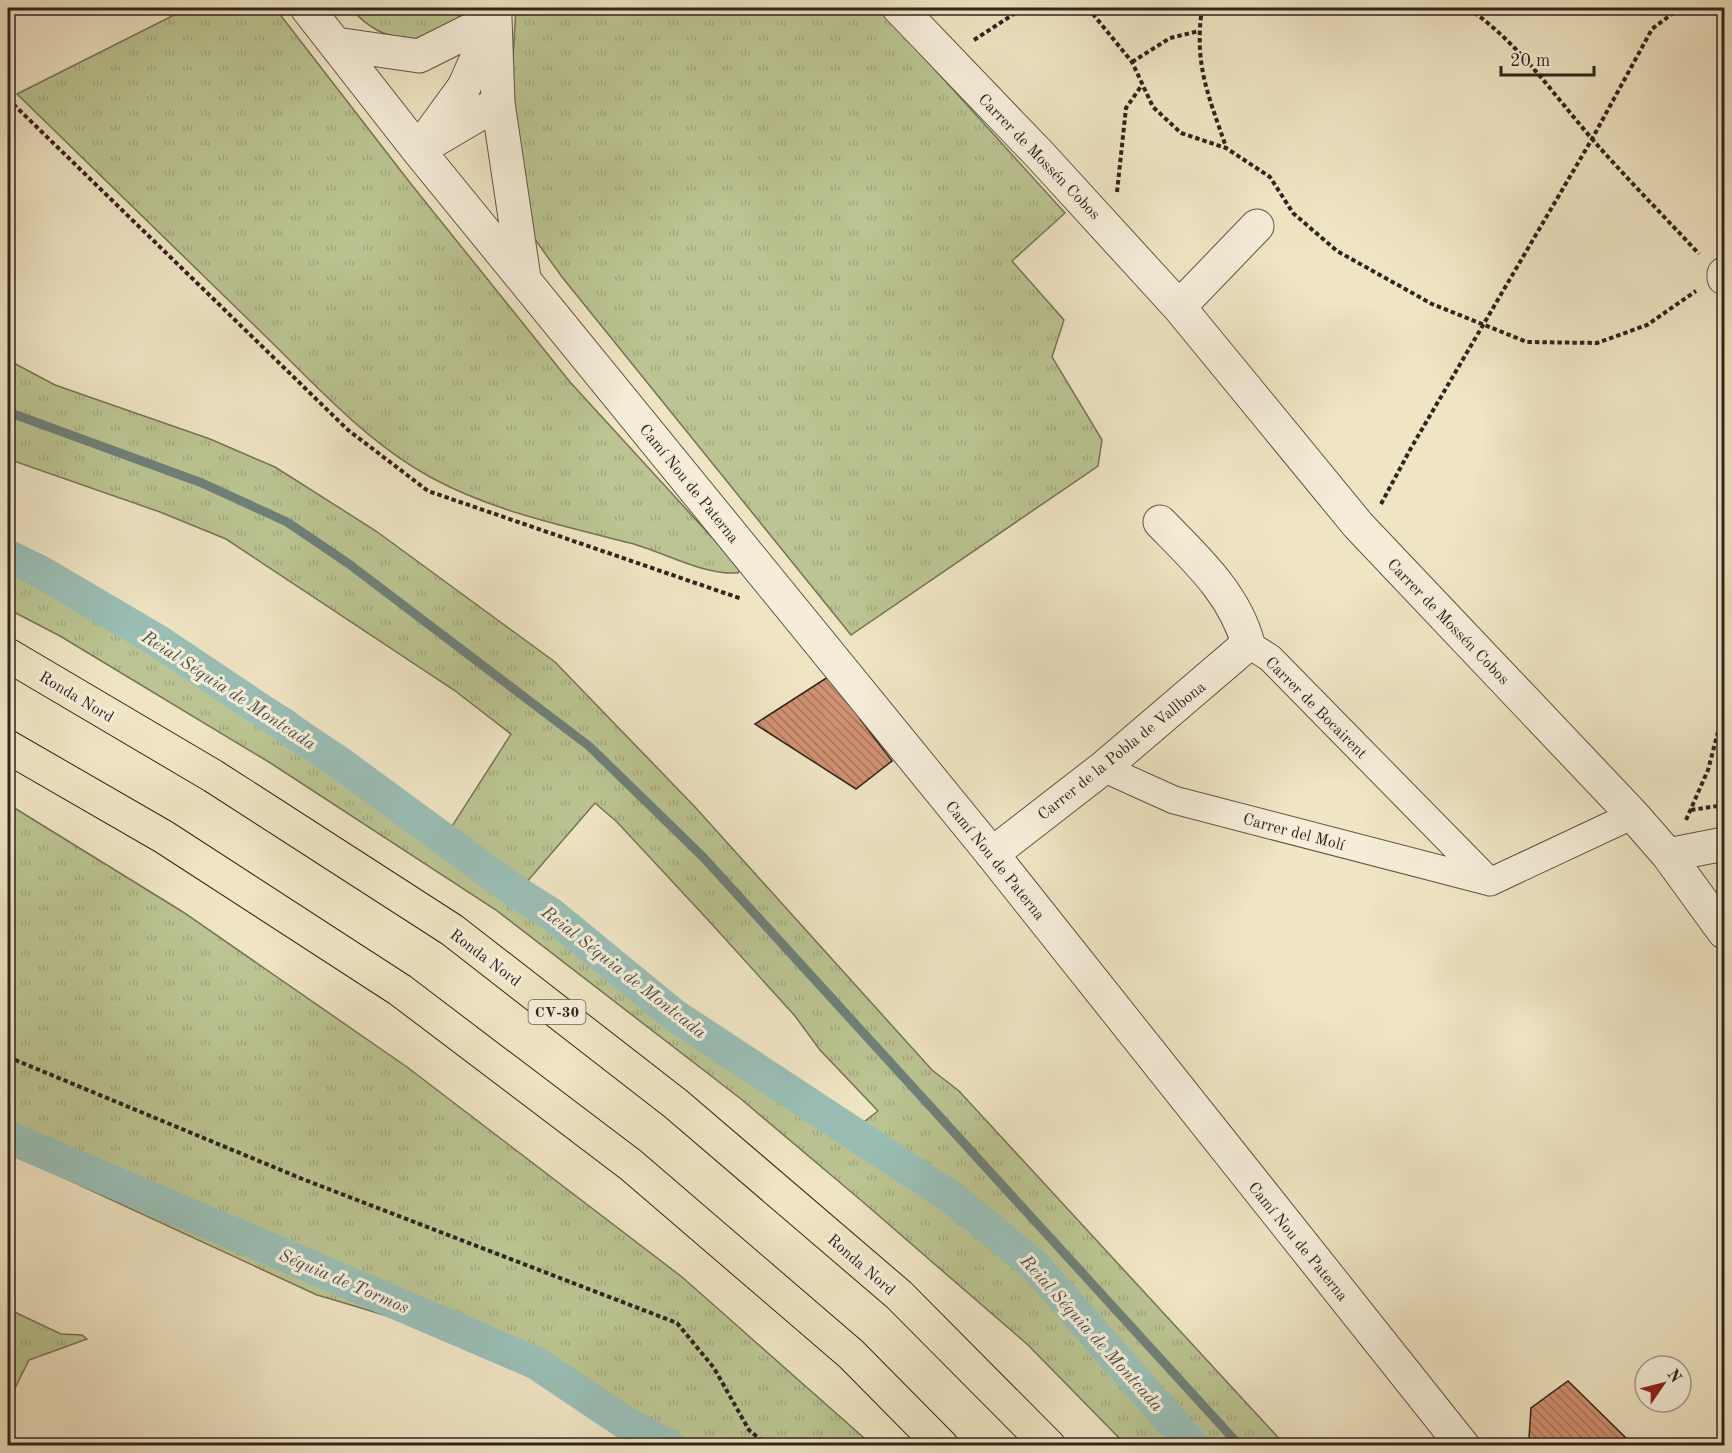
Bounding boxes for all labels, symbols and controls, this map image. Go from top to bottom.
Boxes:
scale bar [1501,39,1594,77]
text: 20 m [1510,52,1550,70]
street label: Carrer de Mossén Cobos [975,91,1103,223]
street label: Camí Nou de Paterna [636,422,741,547]
street label: Carrer de Mossén Cobos [1384,556,1512,688]
water label: Reial Séquia de Montcada [137,627,319,754]
street label: Carrer de Bocairent [1262,654,1370,763]
street label: Ronda Nord [36,669,116,726]
street label: Carrer de la Pobla de Vallbona [1035,679,1209,824]
street label: Camí Nou de Paterna [942,799,1047,924]
street label: Carrer del Molí [1241,812,1347,854]
water label: Reial Séquia de Montcada [537,902,709,1043]
street label: Ronda Nord [446,927,523,990]
road number: CV-30 [528,1000,586,1024]
street label: Camí Nou de Paterna [1245,1180,1350,1305]
street label: Ronda Nord [824,1232,898,1299]
water label: Séquia de Tormos [276,1246,412,1318]
water label: Reial Séquia de Montcada [1016,1251,1166,1416]
north arrow [1633,1354,1693,1414]
text: N [1664,1367,1684,1387]

